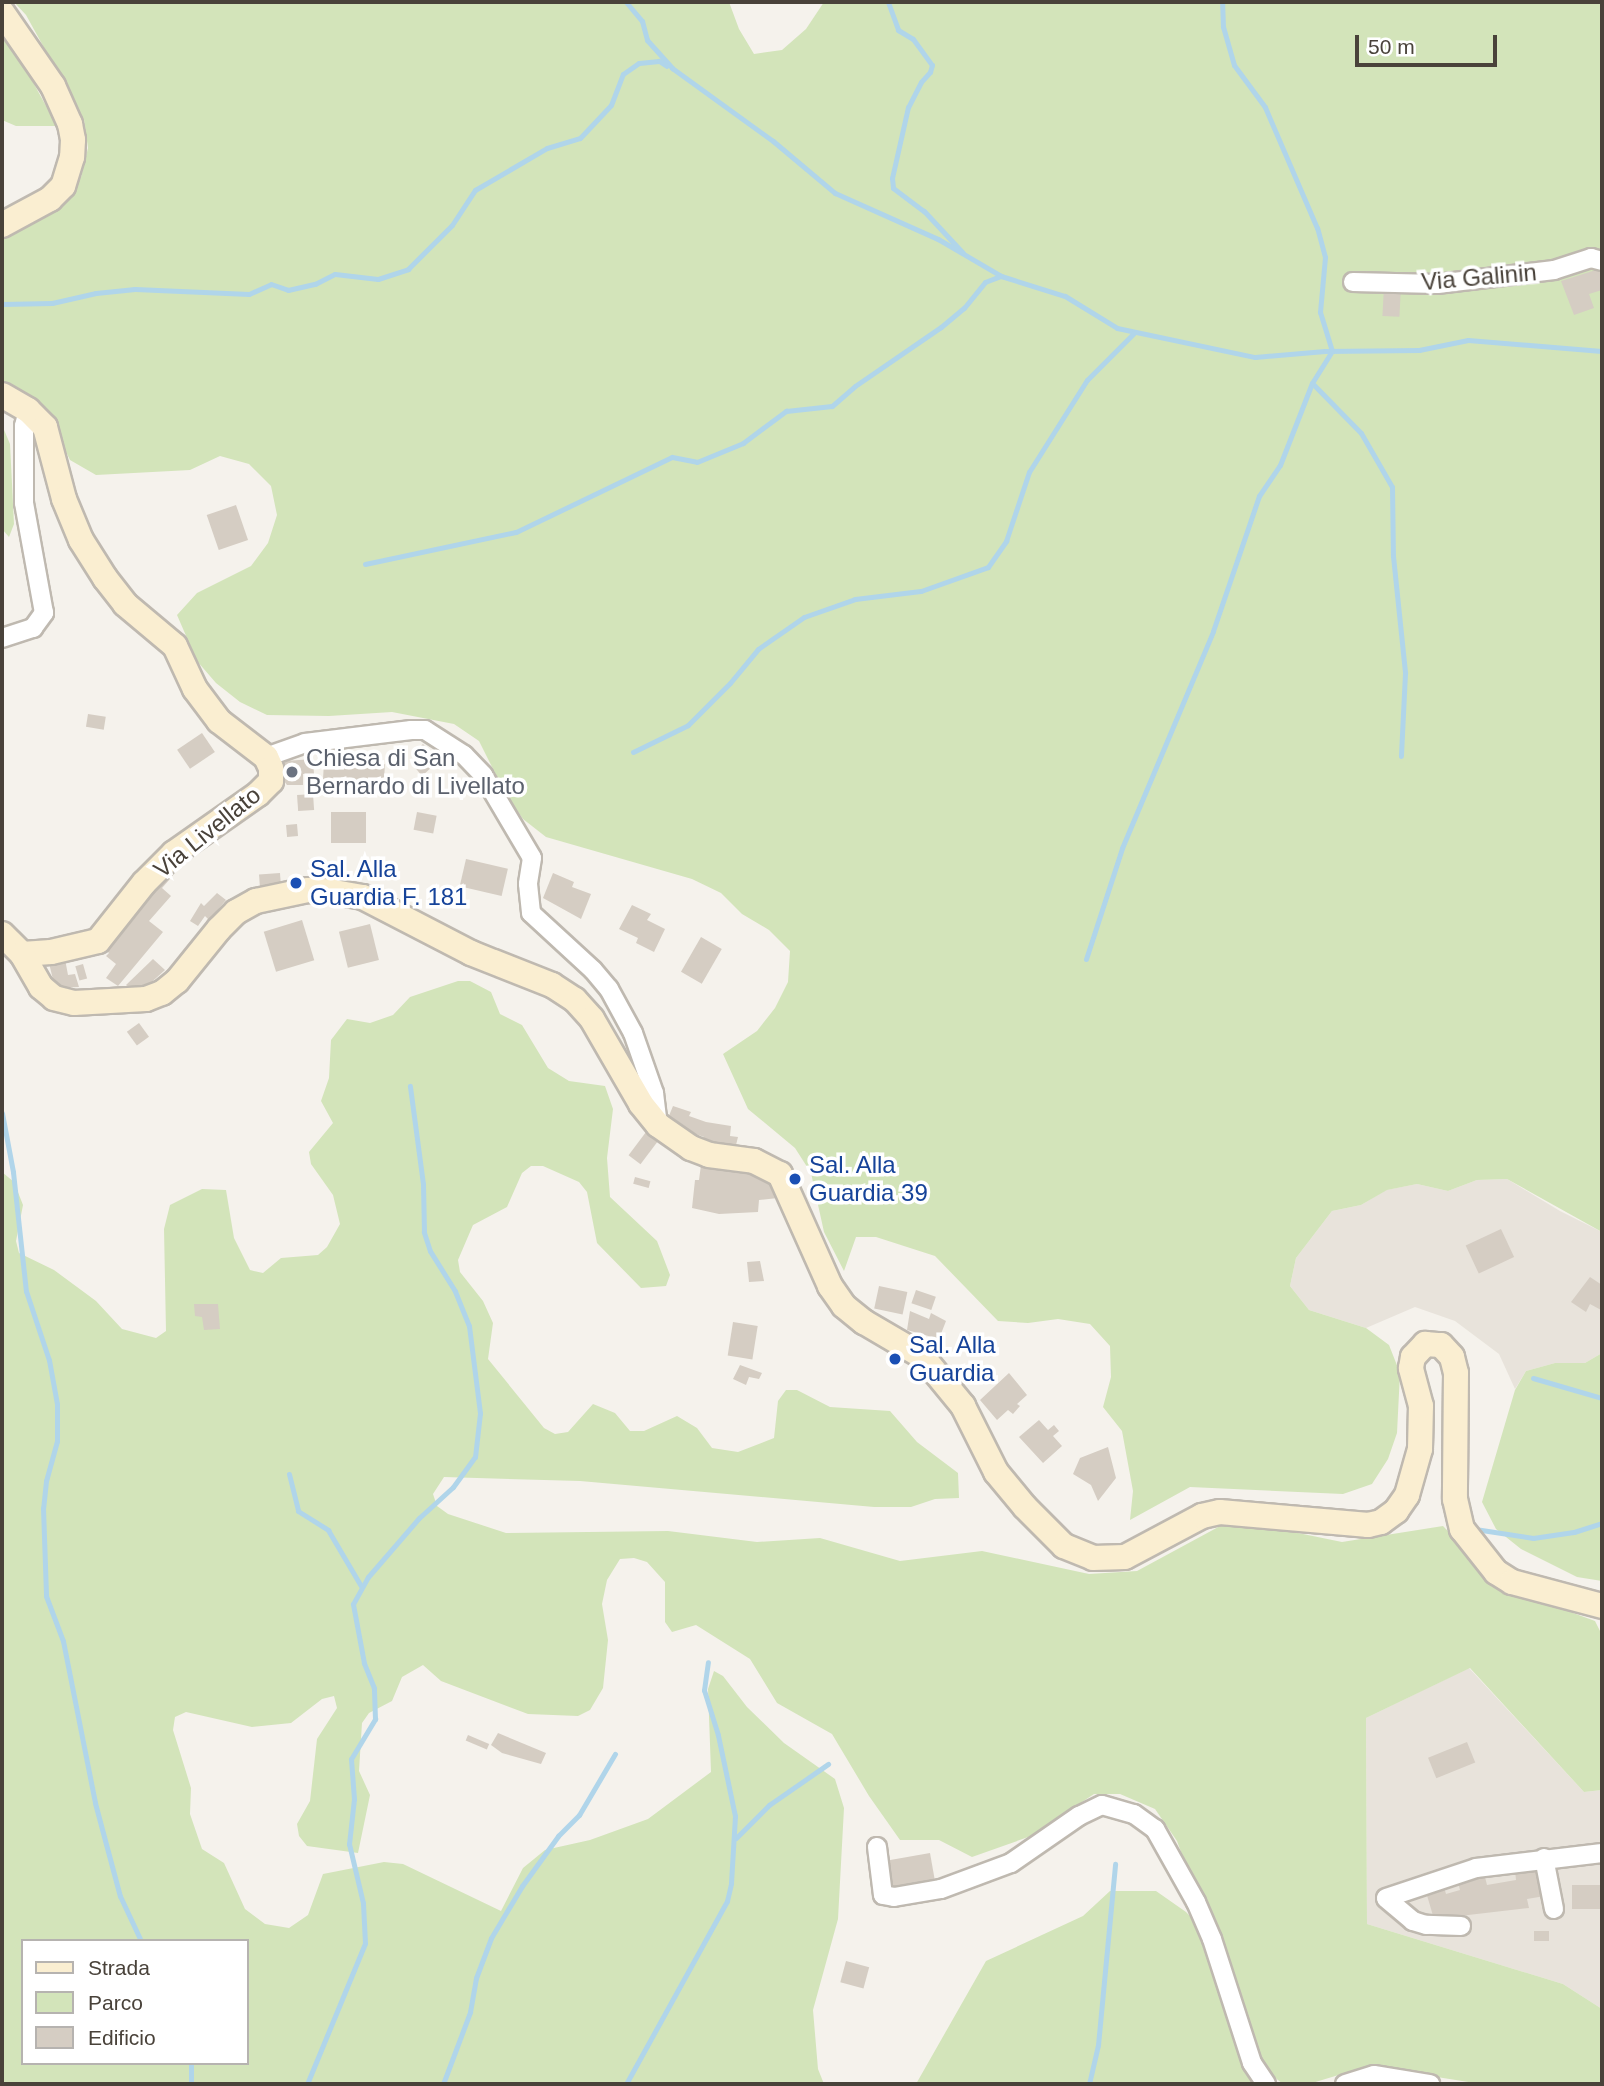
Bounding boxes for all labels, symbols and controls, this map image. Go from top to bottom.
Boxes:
scale bar [1359,21,1501,65]
text: 50 m [1368,35,1415,58]
street label: Via Galinin [1420,258,1538,296]
place label: Chiesa di San Bernardo di Livellato [306,744,525,800]
marker: Chiesa di San Bernardo di Livellato [284,764,300,780]
street label: Via Livellato [148,780,266,884]
place label: Sal. Alla Guardia F. 181 [310,855,467,911]
marker: Sal. Alla Guardia F. 181 [288,875,304,891]
place label: Sal. Alla Guardia 39 [809,1151,928,1207]
marker: Sal. Alla Guardia 39 [787,1171,803,1187]
place label: Sal. Alla Guardia [909,1331,997,1387]
marker: Sal. Alla Guardia [887,1351,903,1367]
legend [21,1939,248,2065]
text: Strada [88,1956,150,1979]
text: Parco [88,1991,143,2014]
text: Edificio [88,2026,156,2049]

